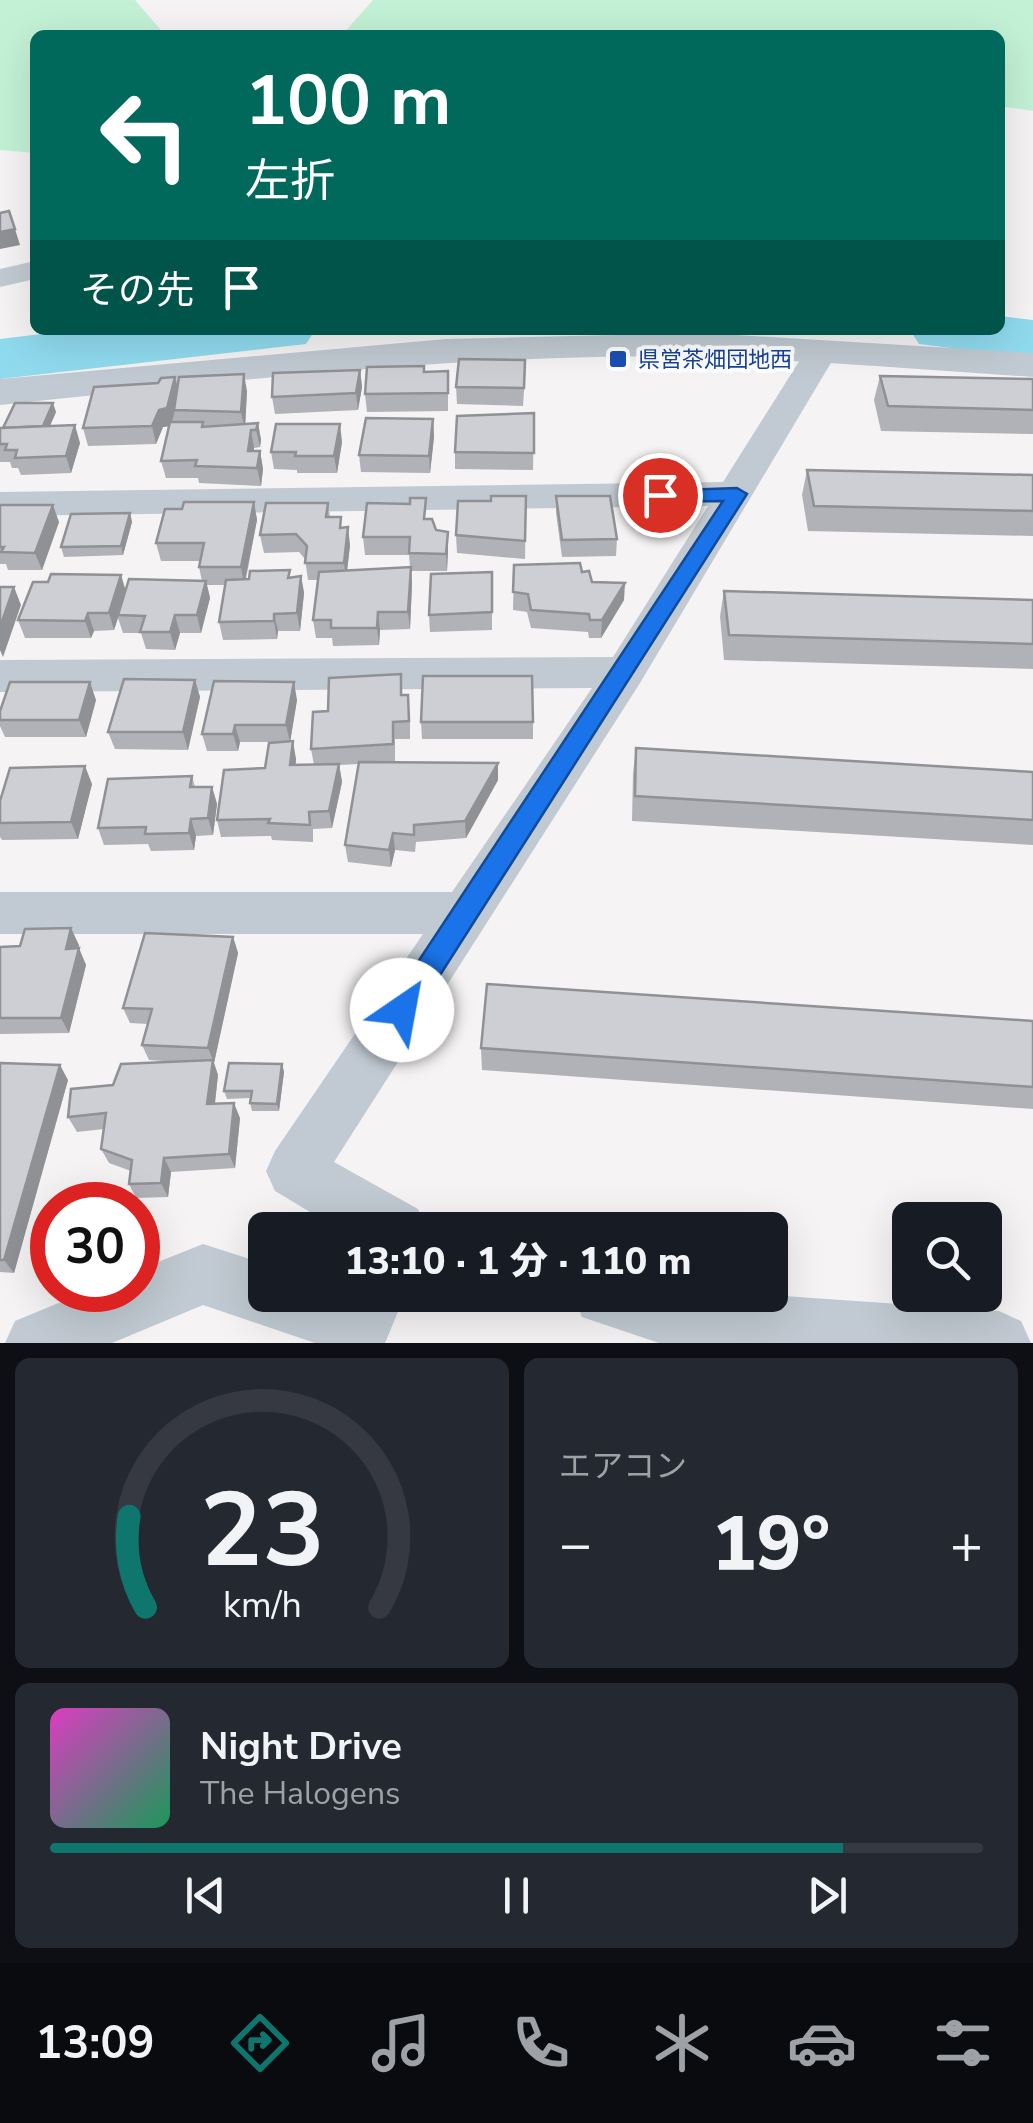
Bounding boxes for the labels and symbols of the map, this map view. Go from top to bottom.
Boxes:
place label: 県営茶畑団地西 [638,345,792,375]
marker: 県営茶畑団地西 [607,348,629,370]
pin [618,453,703,538]
position arrow [350,958,454,1062]
speed limit sign: 30 [30,1182,160,1312]

